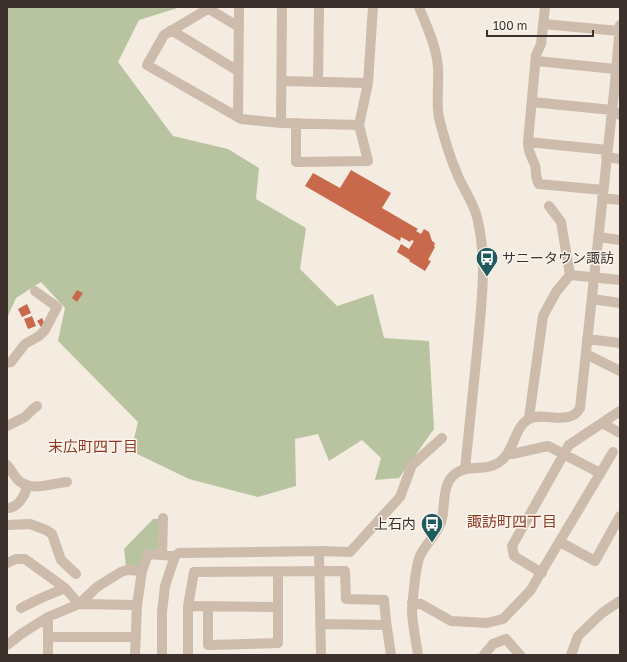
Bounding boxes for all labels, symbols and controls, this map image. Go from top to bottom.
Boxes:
scale bar [487,12,593,38]
text: 100 m [493,18,527,33]
bus stop icon: サニータウン諏訪 [474,245,500,278]
place label: サニータウン諏訪 [502,249,614,266]
district label: 末広町四丁目 [48,437,138,455]
bus stop icon: 上石内 [419,511,445,544]
district label: 諏訪町四丁目 [467,512,557,530]
place label: 上石内 [374,515,416,532]

